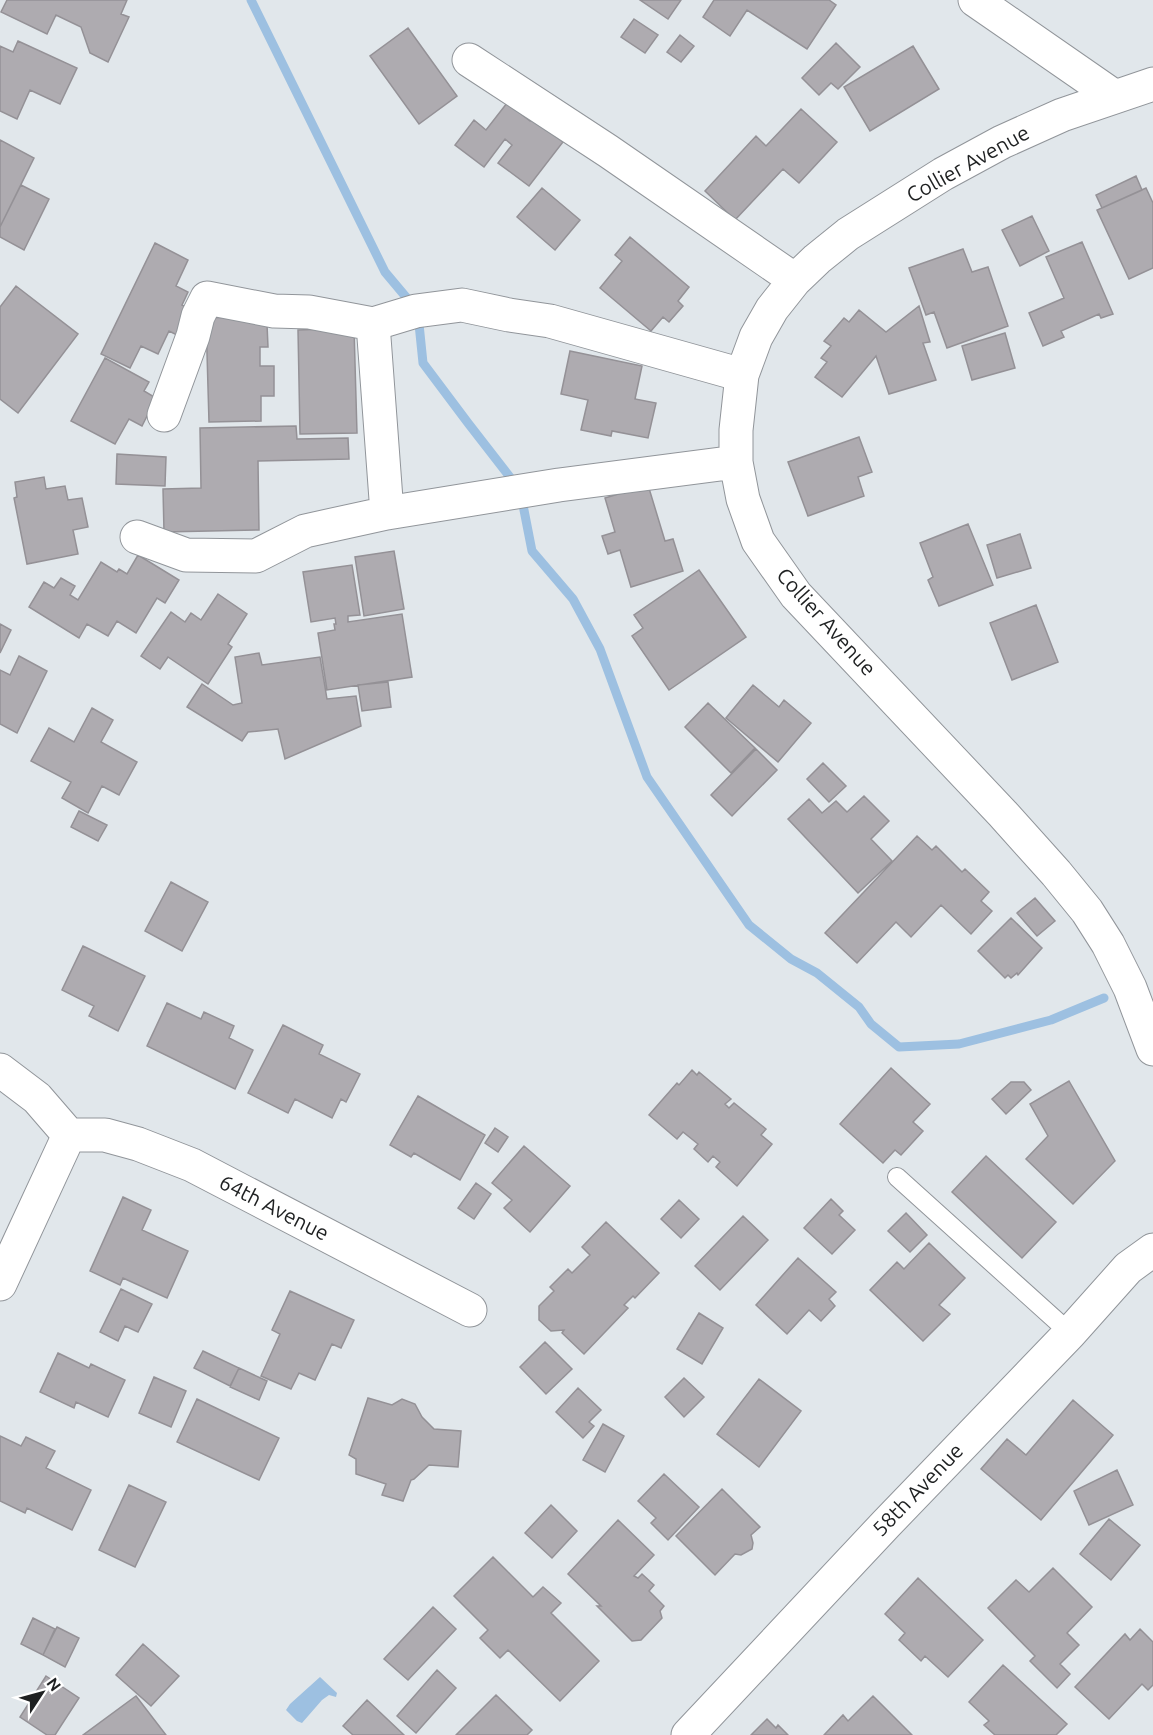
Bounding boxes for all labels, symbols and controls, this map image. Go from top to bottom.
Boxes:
street label: Collier Avenue [902,120,1033,207]
street label: Collier Avenue [772,563,881,680]
street label: 64th Avenue [216,1169,333,1245]
street label: 58th Avenue [867,1438,967,1541]
north arrow [12,1663,72,1723]
text: N [43,1674,65,1694]

